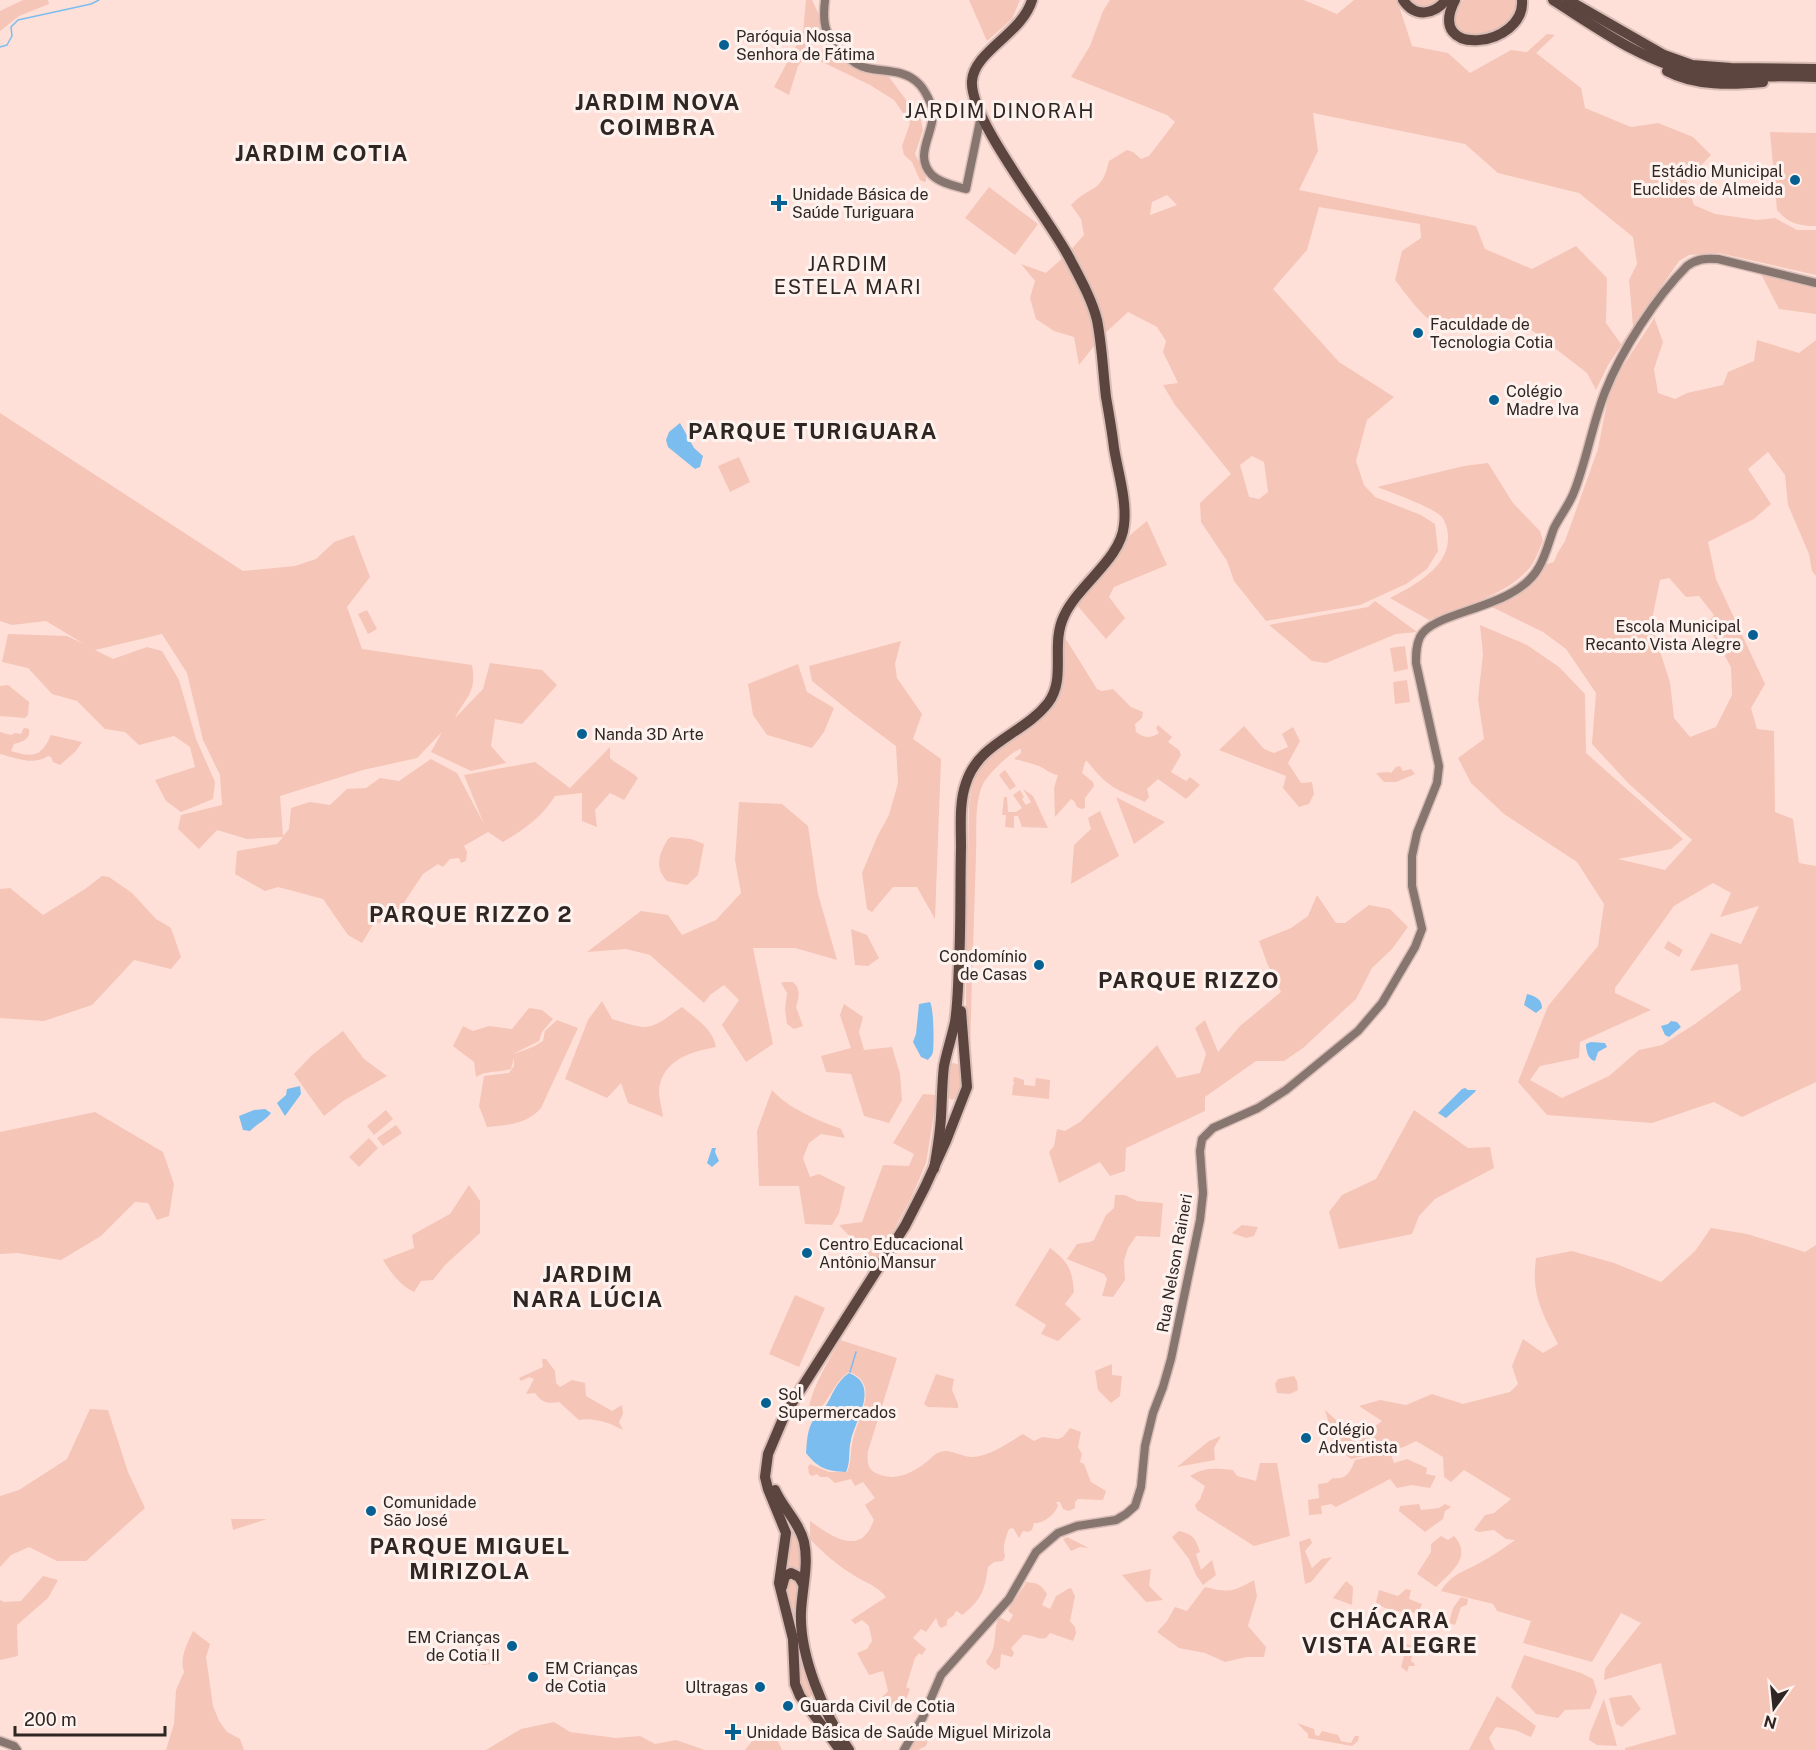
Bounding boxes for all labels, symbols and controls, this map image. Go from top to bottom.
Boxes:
place label: Paróquia Nossa Senhora de Fátima [736,27,875,64]
marker: Paróquia Nossa Senhora de Fátima [717,38,731,52]
district label: JARDIM NOVA COIMBRA [575,89,741,140]
district label: JARDIM DINORAH [905,99,1095,123]
district label: JARDIM COTIA [235,140,409,166]
place label: Estádio Municipal Euclides de Almeida [1633,162,1783,199]
marker: Estádio Municipal Euclides de Almeida [1788,173,1802,187]
place label: Unidade Básica de Saúde Turiguara [792,185,928,222]
marker: Unidade Básica de Saúde Turiguara [770,194,788,212]
district label: JARDIM ESTELA MARI [774,252,922,299]
place label: Faculdade de Tecnologia Cotia [1430,315,1553,352]
marker: Faculdade de Tecnologia Cotia [1411,326,1425,340]
place label: Colégio Madre Iva [1506,382,1579,419]
marker: Colégio Madre Iva [1487,393,1501,407]
district label: PARQUE TURIGUARA [688,418,938,444]
place label: Escola Municipal Recanto Vista Alegre [1585,617,1741,654]
marker: Escola Municipal Recanto Vista Alegre [1746,628,1760,642]
place label: Nanda 3D Arte [594,725,704,744]
marker: Nanda 3D Arte [575,727,589,741]
district label: PARQUE RIZZO 2 [369,901,573,927]
place label: Condomínio de Casas [939,947,1027,984]
marker: Condomínio de Casas [1032,958,1046,972]
district label: PARQUE RIZZO [1098,967,1280,993]
street label: Rua Nelson Raineri [1153,1192,1196,1334]
place label: Centro Educacional Antônio Mansur [819,1235,964,1272]
marker: Centro Educacional Antônio Mansur [800,1246,814,1260]
district label: JARDIM NARA LÚCIA [512,1261,664,1312]
place label: Sol Supermercados [778,1385,896,1422]
marker: Sol Supermercados [759,1396,773,1410]
place label: Colégio Adventista [1318,1420,1398,1457]
marker: Colégio Adventista [1299,1431,1313,1445]
place label: Comunidade São José [383,1493,476,1530]
marker: Comunidade São José [364,1504,378,1518]
district label: PARQUE MIGUEL MIRIZOLA [369,1533,571,1584]
district label: CHÁCARA VISTA ALEGRE [1302,1607,1478,1658]
place label: EM Crianças de Cotia II [407,1628,500,1665]
marker: EM Crianças de Cotia II [505,1639,519,1653]
place label: EM Crianças de Cotia [545,1659,638,1696]
marker: EM Crianças de Cotia [526,1670,540,1684]
place label: Ultragas [685,1678,748,1697]
north arrow [1744,1678,1804,1738]
marker: Ultragas [753,1680,767,1694]
place label: Guarda Civil de Cotia [800,1697,955,1716]
scale bar [15,1699,165,1737]
marker: Guarda Civil de Cotia [781,1699,795,1713]
text: 200 m [24,1709,77,1730]
text: N [1762,1711,1779,1733]
marker: Unidade Básica de Saúde Miguel Mirizola [724,1723,742,1741]
place label: Unidade Básica de Saúde Miguel Mirizola [746,1723,1051,1742]

